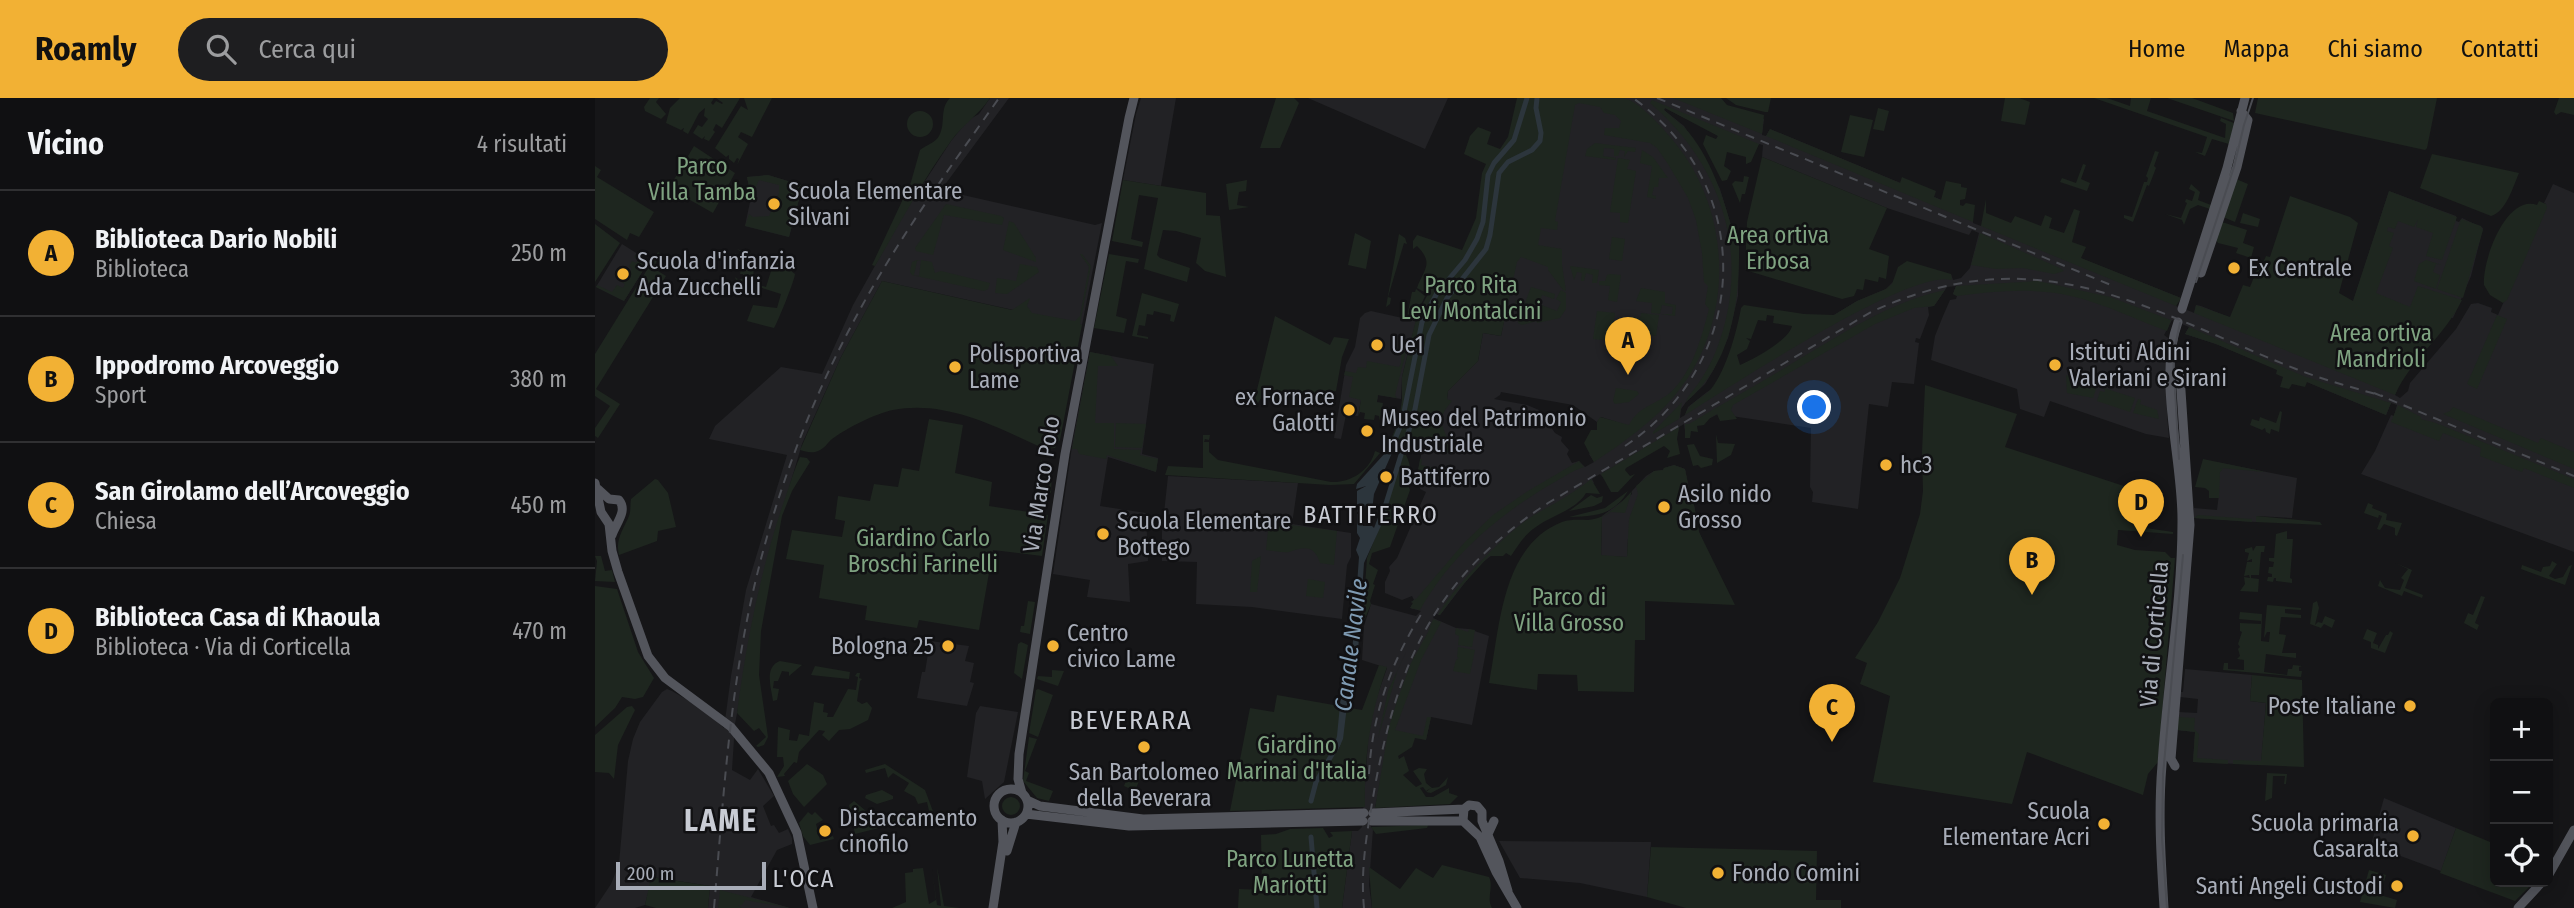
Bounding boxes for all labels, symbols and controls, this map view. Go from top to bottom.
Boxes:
search box [178,18,668,81]
text: Roamly [35,29,136,69]
icon: search [202,30,240,68]
text: Cerca qui [258,34,356,65]
text: Home [2128,35,2185,63]
text: Mappa [2223,35,2289,63]
text: Chi siamo [2327,35,2423,63]
text: Contatti [2461,35,2539,63]
text: Vicino [28,126,104,162]
text: 4 risultati [477,130,567,158]
park label: Parco Villa Tamba [648,152,756,206]
place label: Scuola Elementare Silvani [788,177,962,231]
marker: Scuola Elementare Silvani [766,196,782,212]
park label: Area ortiva Erbosa [1727,221,1829,275]
text: Biblioteca Dario Nobili [95,224,337,255]
text: A [45,239,57,267]
text: 250 m [511,239,567,267]
place label: Scuola d'infanzia Ada Zucchelli [637,247,796,301]
place label: Ex Centrale [2248,254,2352,282]
text: Biblioteca [95,255,189,283]
marker: Ex Centrale [2226,260,2242,276]
marker: Scuola d'infanzia Ada Zucchelli [615,266,631,282]
park label: Parco Rita Levi Montalcini [1401,271,1541,325]
pin: A [1605,317,1651,375]
park label: Area ortiva Mandrioli [2330,319,2432,373]
place label: Ue1 [1391,331,1424,359]
marker: Ue1 [1369,337,1385,353]
place label: Istituti Aldini Valeriani e Sirani [2069,338,2227,392]
place label: Polisportiva Lame [969,340,1081,394]
text: Ippodromo Arcoveggio [95,350,339,381]
marker: Istituti Aldini Valeriani e Sirani [2047,357,2063,373]
marker: Polisportiva Lame [947,359,963,375]
text: B [45,365,57,393]
text: 380 m [510,365,567,393]
text: Sport [95,381,146,409]
place label: ex Fornace Galotti [1235,383,1335,437]
your location [1797,390,1831,424]
marker: ex Fornace Galotti [1341,402,1357,418]
place label: Museo del Patrimonio Industriale [1381,404,1586,458]
street label: Via Marco Polo [1016,414,1066,554]
marker: Museo del Patrimonio Industriale [1359,423,1375,439]
place label: hc3 [1900,451,1932,479]
marker: hc3 [1878,457,1894,473]
place label: Battiferro [1400,463,1490,491]
marker: Battiferro [1378,469,1394,485]
text: San Girolamo dell’Arcoveggio [95,476,410,507]
pin: D [2118,479,2164,537]
place label: Asilo nido Grosso [1678,480,1772,534]
text: C [45,491,57,519]
text: 450 m [510,491,567,519]
marker: Asilo nido Grosso [1656,499,1672,515]
district label: BATTIFERRO [1303,501,1439,529]
text: Chiesa [95,507,157,535]
place label: Scuola Elementare Bottego [1117,507,1291,561]
park label: Giardino Carlo Broschi Farinelli [848,524,998,578]
marker: Scuola Elementare Bottego [1095,526,1111,542]
pin: B [2009,537,2055,595]
street label: Via di Corticella [2134,560,2174,708]
water label: Canale Navile [1329,577,1373,713]
park label: Parco di Villa Grosso [1514,583,1624,637]
text: Biblioteca Casa di Khaoula [95,602,380,633]
text: D [44,617,58,645]
text: 470 m [512,617,567,645]
place label: Centro civico Lame [1067,619,1176,673]
place label: Bologna 25 [831,632,934,660]
text: Biblioteca · Via di Corticella [95,633,351,661]
marker: Bologna 25 [940,638,956,654]
marker: Centro civico Lame [1045,638,1061,654]
pin: C [1809,684,1855,742]
place label: Poste Italiane [2268,692,2396,720]
marker: Poste Italiane [2402,698,2418,714]
map controls [2490,698,2553,887]
button: + [2490,698,2553,761]
district label: BEVERARA [1069,705,1193,736]
park label: Giardino Marinai d'Italia [1227,731,1367,785]
marker: San Bartolomeo della Beverara [1136,739,1152,755]
place label: San Bartolomeo della Beverara [1069,758,1219,812]
button: − [2490,761,2553,824]
place label: Scuola Elementare Acri [1942,797,2090,851]
district label: LAME [684,803,758,839]
place label: Distaccamento cinofilo [839,804,977,858]
place label: Scuola primaria Casaralta [2251,809,2399,863]
marker: Scuola Elementare Acri [2096,816,2112,832]
marker: Distaccamento cinofilo [817,823,833,839]
button: locate [2490,824,2553,887]
marker: Scuola primaria Casaralta [2405,828,2421,844]
park label: Parco Lunetta Mariotti [1226,845,1354,899]
scale bar [616,859,767,891]
place label: Fondo Comini [1732,859,1860,887]
text: 200 m [627,862,674,885]
district label: L'OCA [773,865,835,893]
marker: Fondo Comini [1710,865,1726,881]
place label: Santi Angeli Custodi [2196,872,2383,900]
marker: Santi Angeli Custodi [2389,878,2405,894]

